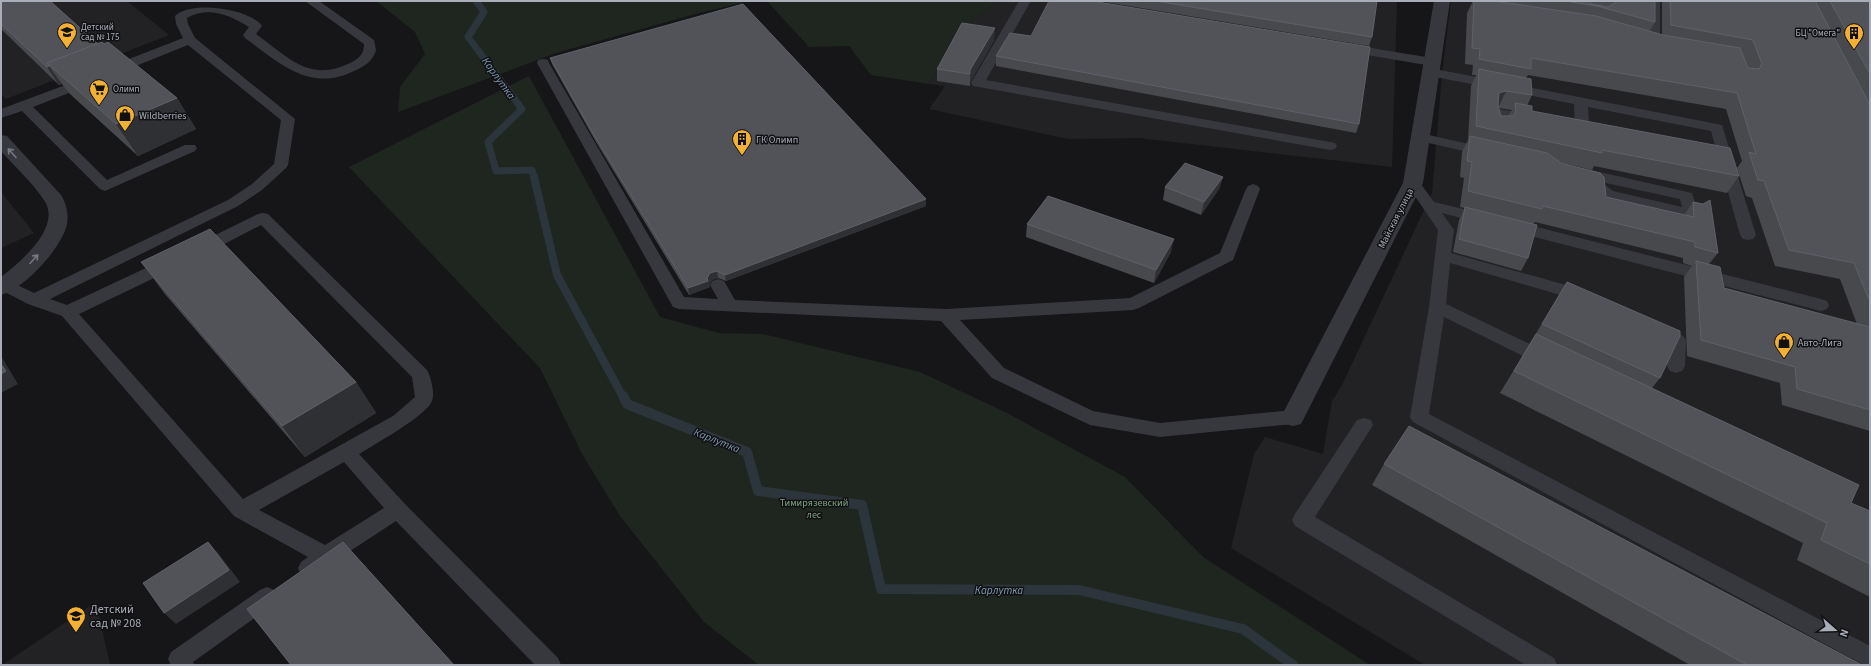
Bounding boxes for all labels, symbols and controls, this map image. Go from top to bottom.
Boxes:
school or university icon: Детский сад № 175 [56,21,78,49]
place label: Детский сад № 175 [81,21,120,44]
building icon: БЦ "Омега" [1843,22,1865,50]
place label: БЦ "Омега" [1795,27,1840,40]
water label: Карлутка [478,54,519,102]
supermarket icon: Олимп [88,78,110,106]
place label: Олимп [113,83,139,96]
shop icon: Wildberries [114,104,136,132]
place label: Wildberries [139,109,186,123]
building icon: ГК Олимп [731,128,753,156]
place label: ГК Олимп [756,133,798,147]
one-way arrow [8,148,17,158]
street label: Майская улица [1375,186,1417,251]
one-way arrow [29,253,38,264]
shop icon: Авто-Лига [1773,331,1795,359]
place label: Авто-Лига [1798,336,1842,350]
water label: Карлутка [692,424,742,457]
park label: Тимирязевский лес [780,496,848,522]
water label: Карлутка [975,583,1023,598]
place label: Детский сад № 208 [90,601,141,632]
school or university icon: Детский сад № 208 [65,605,87,633]
north arrow [1815,610,1855,650]
text: N [1836,627,1852,639]

